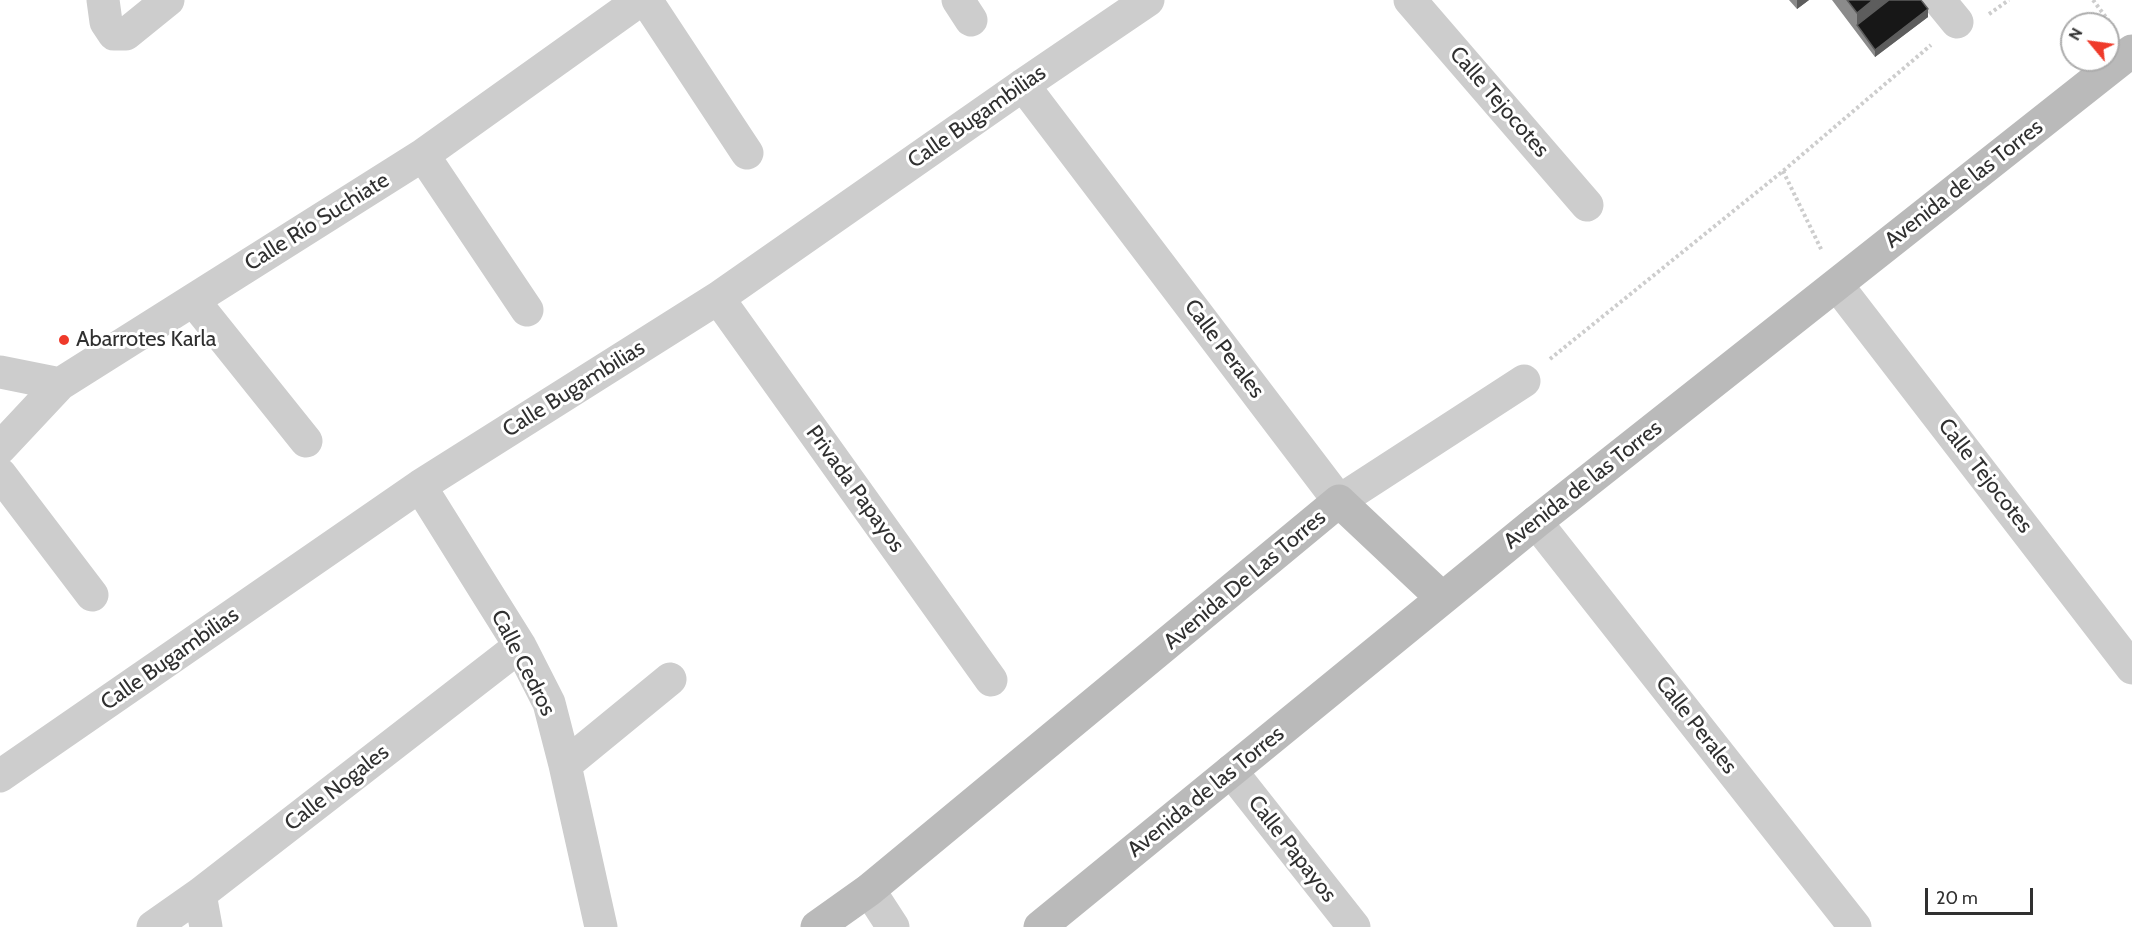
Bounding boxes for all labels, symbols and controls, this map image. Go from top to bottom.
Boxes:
north arrow [2060,12,2120,72]
text: N [2065,24,2087,44]
street label: Calle Tejocotes [1444,41,1554,163]
street label: Calle Bugambilias [903,60,1051,174]
street label: Avenida de las Torres [1880,114,2048,254]
street label: Calle Río Suchiate [240,167,394,277]
street label: Calle Perales [1178,294,1270,404]
place label: Abarrotes Karla [76,327,216,353]
marker: Abarrotes Karla [57,333,71,347]
street label: Calle Bugambilias [498,335,650,443]
street label: Calle Tejocotes [1932,413,2038,539]
street label: Avenida de las Torres [1499,415,1667,555]
street label: Privada Papayos [800,420,910,558]
street label: Avenida De Las Torres [1159,505,1331,655]
street label: Calle Bugambilias [96,602,244,716]
street label: Calle Cedros [485,606,561,720]
street label: Calle Perales [1650,671,1742,779]
street label: Avenida de las Torres [1122,721,1290,863]
street label: Calle Nogales [280,739,394,837]
street label: Calle Papayos [1242,790,1342,908]
scale bar [1928,876,2036,914]
text: 20 m [1936,887,1978,909]

